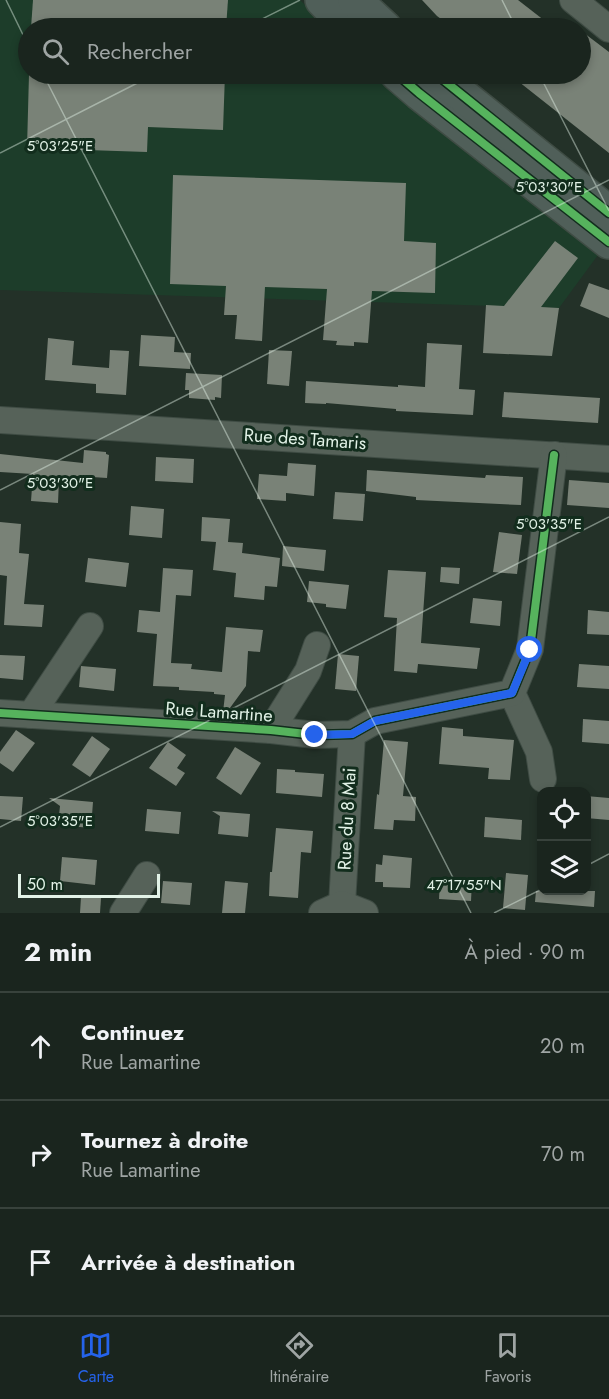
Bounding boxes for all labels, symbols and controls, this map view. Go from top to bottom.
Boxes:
search box [18,18,591,84]
icon: search [39,35,72,68]
text: Rechercher [87,35,192,67]
text: 5°03'25"E [27,135,93,157]
text: 5°03'30"E [516,176,582,198]
street label: Rue des Tamaris [243,422,367,456]
text: 5°03'30"E [27,472,93,494]
text: 5°03'35"E [516,513,582,535]
route start [516,636,542,662]
street label: Rue Lamartine [164,695,274,729]
route end [301,721,327,747]
street label: Rue du 8 Mai [331,767,363,871]
map controls [537,787,591,895]
button: locate [537,787,591,841]
text: 5°03'35"E [27,810,93,832]
button: layers [537,841,591,895]
scale bar [18,871,160,898]
text: 50 m [27,873,63,896]
text: 47°17'55"N [426,874,502,896]
text: 2 min [24,933,92,971]
text: À pied · 90 m [464,938,585,967]
text: Continuez [81,1016,184,1048]
icon: ahead [24,1030,57,1063]
text: 20 m [540,1032,585,1061]
text: Rue Lamartine [81,1048,201,1077]
text: Tournez à droite [81,1124,248,1156]
icon: right [24,1138,57,1171]
text: 70 m [541,1140,585,1169]
text: Rue Lamartine [81,1156,201,1185]
icon: arrive [24,1246,57,1279]
text: Arrivée à destination [81,1246,295,1278]
tab: Carte [78,1329,114,1388]
tab: Itinéraire [270,1329,329,1388]
tab: Favoris [484,1329,531,1388]

